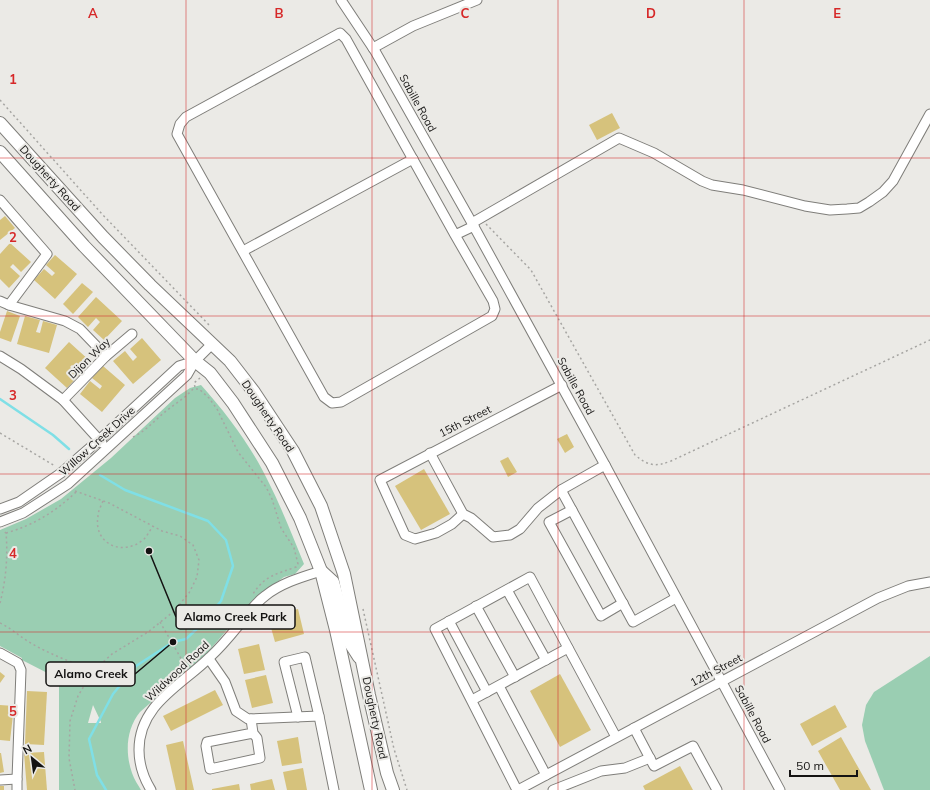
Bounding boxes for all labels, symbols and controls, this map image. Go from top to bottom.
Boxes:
text: A [88,5,98,21]
text: B [275,5,284,21]
text: C [461,5,470,21]
text: D [646,5,656,21]
text: E [833,5,841,21]
text: 1 [9,71,17,87]
street label: Sabille Road [396,72,440,134]
street label: Dougherty Road [17,142,83,214]
text: 2 [9,229,17,245]
street label: Dijon Way [65,334,113,381]
street label: Sabille Road [554,355,598,417]
street label: Dougherty Road [239,377,297,455]
text: 3 [9,387,17,403]
street label: 15th Street [437,402,494,440]
street label: Willow Creek Drive [56,403,138,479]
text: 4 [9,545,17,561]
callout: Alamo Creek Park [176,605,295,629]
text: Alamo Creek Park [183,609,287,624]
street label: Wildwood Road [142,638,212,704]
street label: 12th Street [688,650,744,690]
callout: Alamo Creek [46,662,135,686]
text: Alamo Creek [54,666,128,681]
street label: Dougherty Road [359,676,391,760]
street label: Sabille Road [732,683,774,745]
text: 5 [9,703,17,719]
north arrow [12,738,52,778]
text: N [20,741,34,757]
scale bar [790,752,857,778]
text: 50 m [796,758,824,773]

